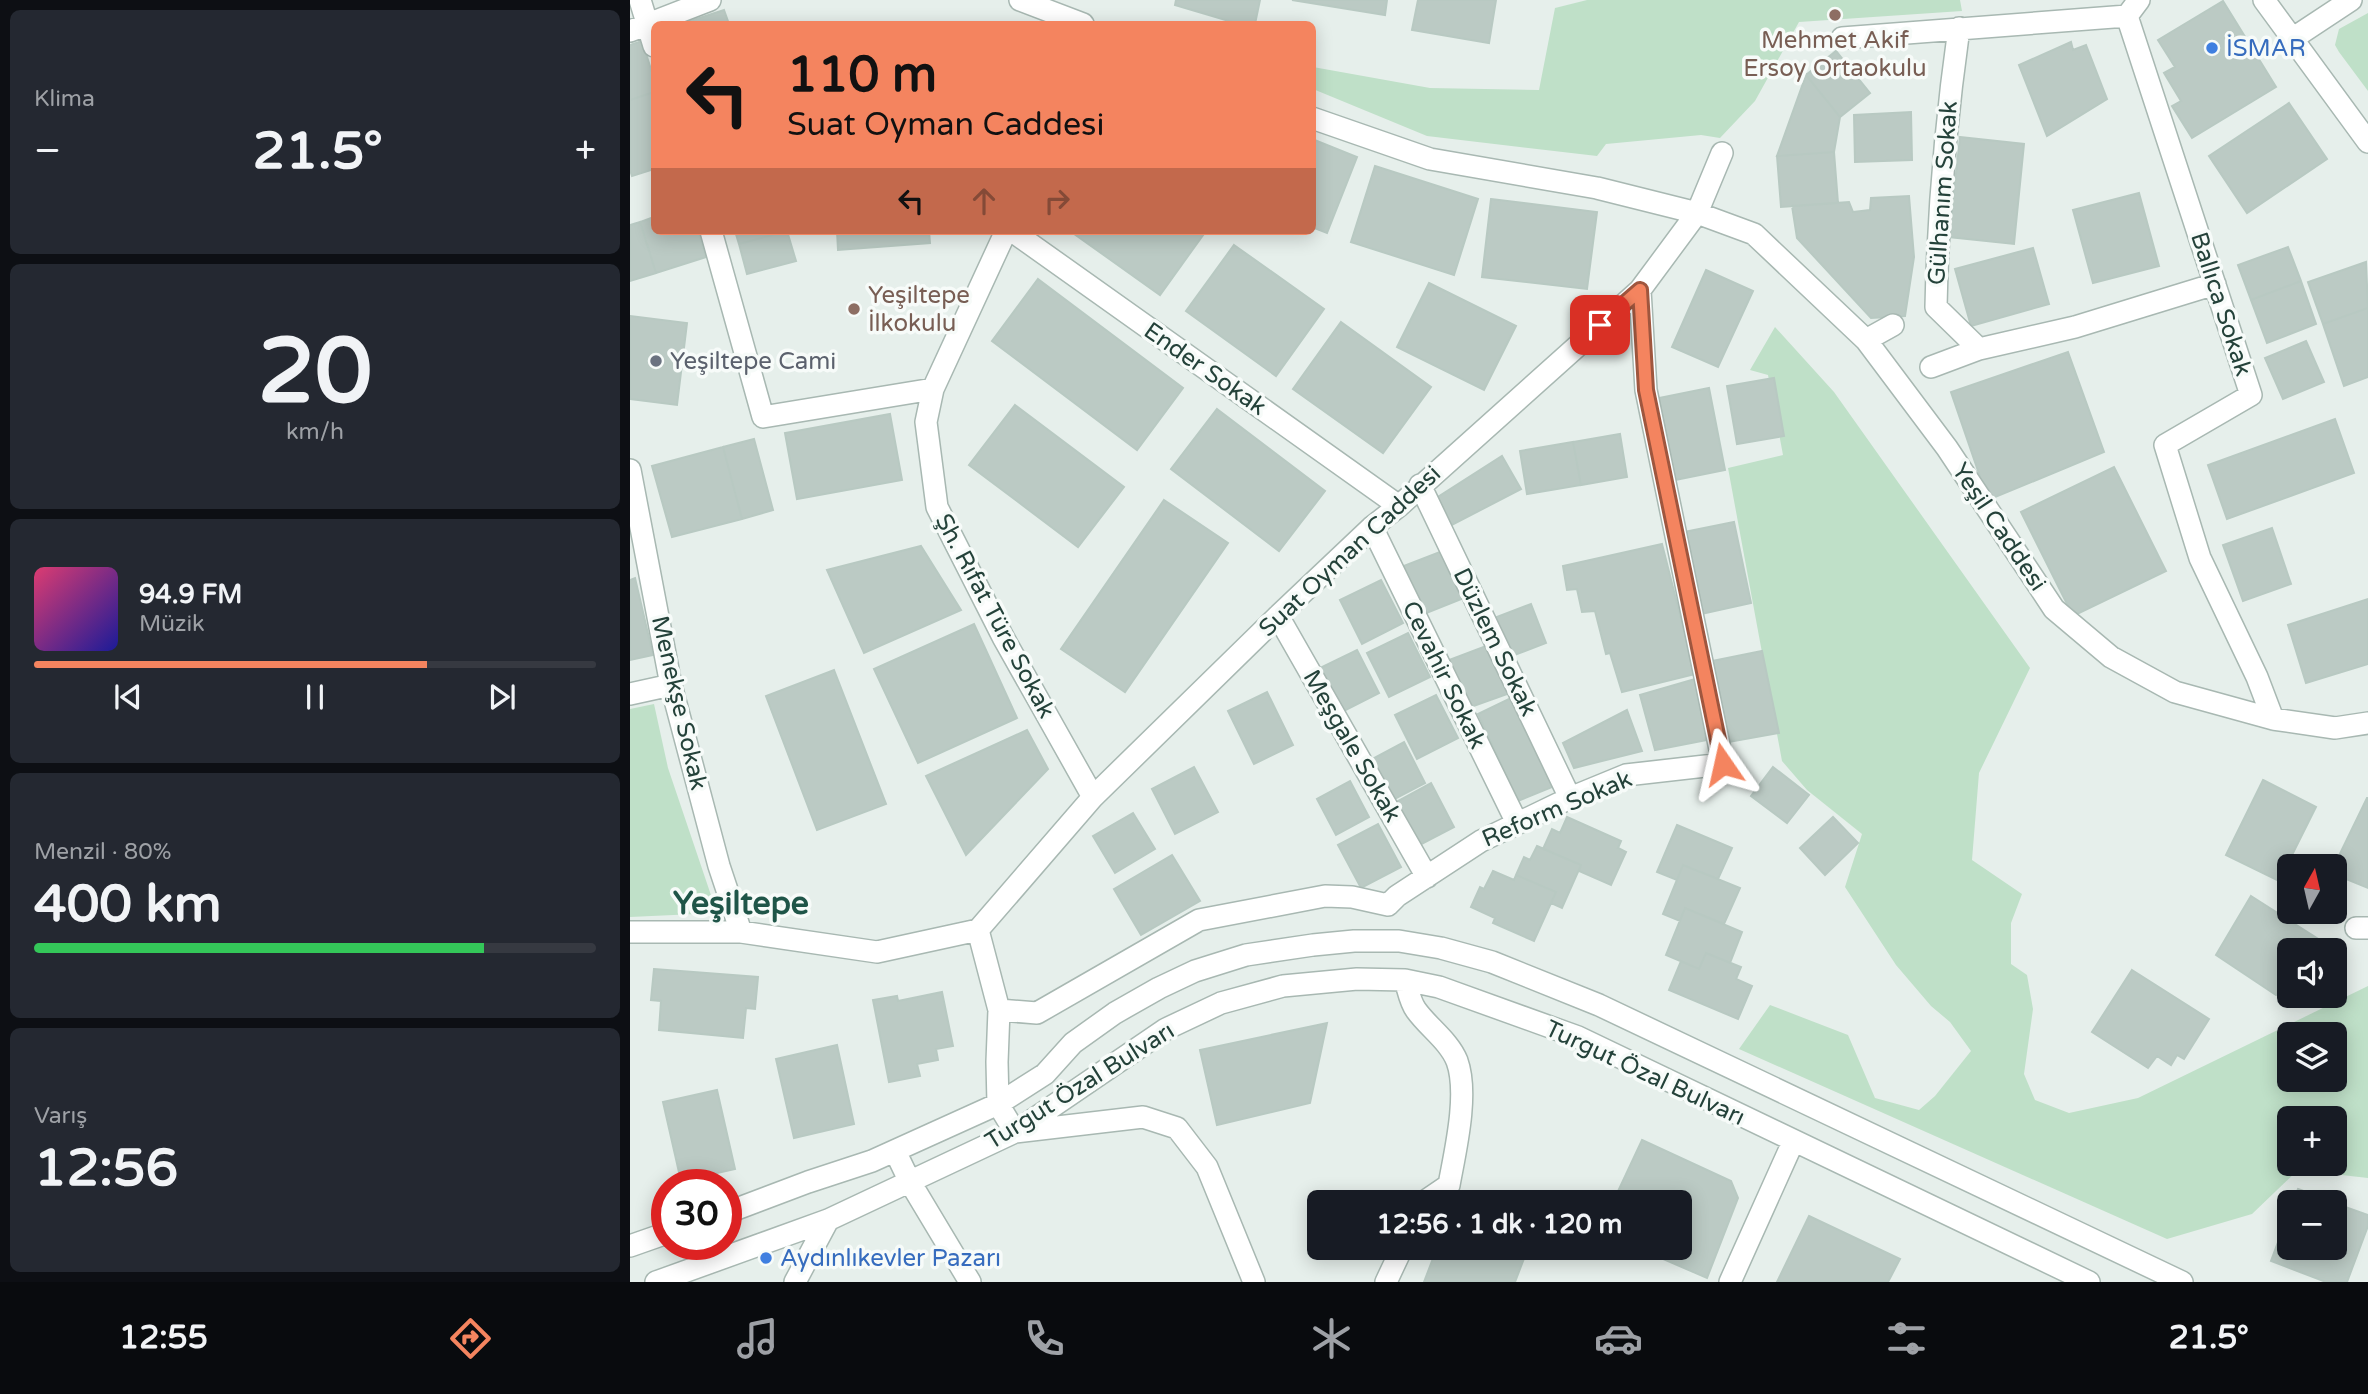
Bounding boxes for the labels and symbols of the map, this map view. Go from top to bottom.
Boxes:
marker: Mehmet Akif Ersoy Ortaokulu [1827,7,1843,23]
place label: Mehmet Akif Ersoy Ortaokulu [1743,26,1927,83]
place label: İSMAR [2226,34,2306,63]
marker: İSMAR [2204,40,2220,56]
street label: Gülhanım Sokak [1922,100,1964,286]
street label: Ballıca Sokak [2184,228,2258,380]
place label: Yeşiltepe İlkokulu [868,281,970,338]
pin [1570,295,1630,355]
marker: Yeşiltepe İlkokulu [846,301,862,317]
street label: Ender Sokak [1138,316,1272,422]
place label: Yeşiltepe Cami [670,347,836,376]
marker: Yeşiltepe Cami [648,353,664,369]
street label: Yeşil Caddesi [1945,457,2053,597]
street label: Suat Oyman Caddesi [1253,459,1447,643]
street label: Şh. Rıfat Türe Sokak [929,509,1061,723]
street label: Düzlem Sokak [1447,563,1543,721]
street label: Cevahir Sokak [1396,596,1492,754]
street label: Menekşe Sokak [645,613,713,793]
street label: Meşgale Sokak [1297,665,1407,827]
position arrow [1686,727,1760,801]
street label: Reform Sokak [1478,764,1636,854]
north arrow [2277,854,2347,924]
district label: Yeşiltepe [673,885,809,923]
street label: Turgut Özal Bulvarı [1540,1014,1750,1132]
street label: Turgut Özal Bulvarı [980,1016,1180,1156]
speed limit sign: 30 [651,1169,742,1260]
place label: Aydınlıkevler Pazarı [780,1244,1001,1273]
marker: Aydınlıkevler Pazarı [758,1250,774,1266]

